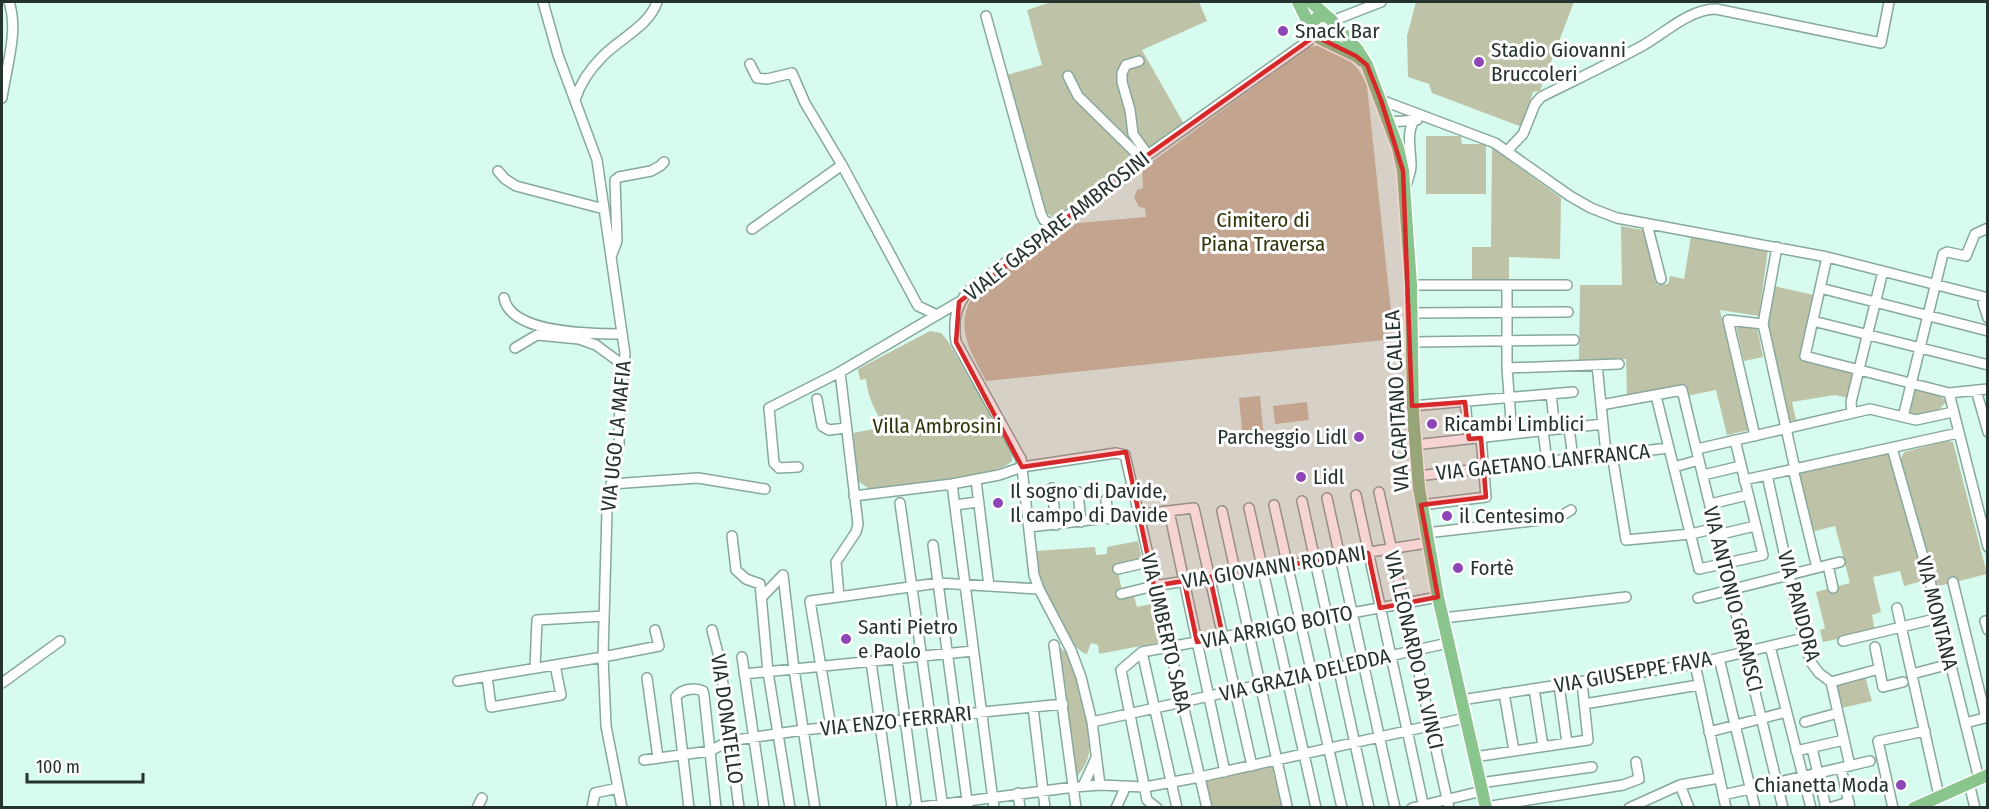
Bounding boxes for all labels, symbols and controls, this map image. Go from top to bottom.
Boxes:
place label: Snack Bar [1295,18,1380,44]
marker: Snack Bar [1276,24,1290,38]
place label: Stadio Giovanni Bruccoleri [1491,37,1626,87]
marker: Stadio Giovanni Bruccoleri [1472,55,1486,69]
street label: VIALE GASPARE AMBROSINI [959,146,1155,306]
park label: Cimitero di Piana Traversa [1201,207,1325,257]
street label: VIA CAPITANO CALLEA [1379,309,1415,493]
street label: VIA UGO LA MAFIA [595,359,637,513]
place label: Ricambi Limblici [1444,411,1584,437]
park label: Villa Ambrosini [873,413,1001,439]
marker: Ricambi Limblici [1425,417,1439,431]
place label: Parcheggio Lidl [1217,424,1347,450]
marker: Parcheggio Lidl [1352,430,1366,444]
street label: VIA GAETANO LANFRANCA [1435,438,1651,486]
place label: Lidl [1313,464,1345,490]
marker: Lidl [1294,470,1308,484]
place label: Il sogno di Davide, Il campo di Davide [1010,478,1168,528]
marker: Il sogno di Davide, Il campo di Davide [991,496,1005,510]
place label: il Centesimo [1459,503,1565,529]
street label: VIA ANTONIO GRAMSCI [1697,504,1769,694]
marker: il Centesimo [1440,509,1454,523]
street label: VIA GIOVANNI RODANI [1180,540,1368,594]
street label: VIA LEONARDO DA VINCI [1379,548,1449,752]
street label: VIA PANDORA [1772,548,1826,664]
street label: VIA UMBERTO SABA [1135,551,1197,715]
street label: VIA MONTANA [1910,553,1964,673]
place label: Fortè [1470,555,1514,581]
marker: Fortè [1451,561,1465,575]
street label: VIA ARRIGO BOITO [1199,600,1355,654]
place label: Santi Pietro e Paolo [858,614,958,664]
marker: Santi Pietro e Paolo [839,632,853,646]
street label: VIA GRAZIA DELEDDA [1217,643,1393,707]
street label: VIA GIUSEPPE FAVA [1552,645,1714,699]
street label: VIA DONATELLO [705,652,749,786]
street label: VIA ENZO FERRARI [819,700,973,742]
scale bar [27,746,142,784]
text: 100 m [36,756,80,778]
place label: Chianetta Moda [1754,772,1889,798]
marker: Chianetta Moda [1894,778,1908,792]

